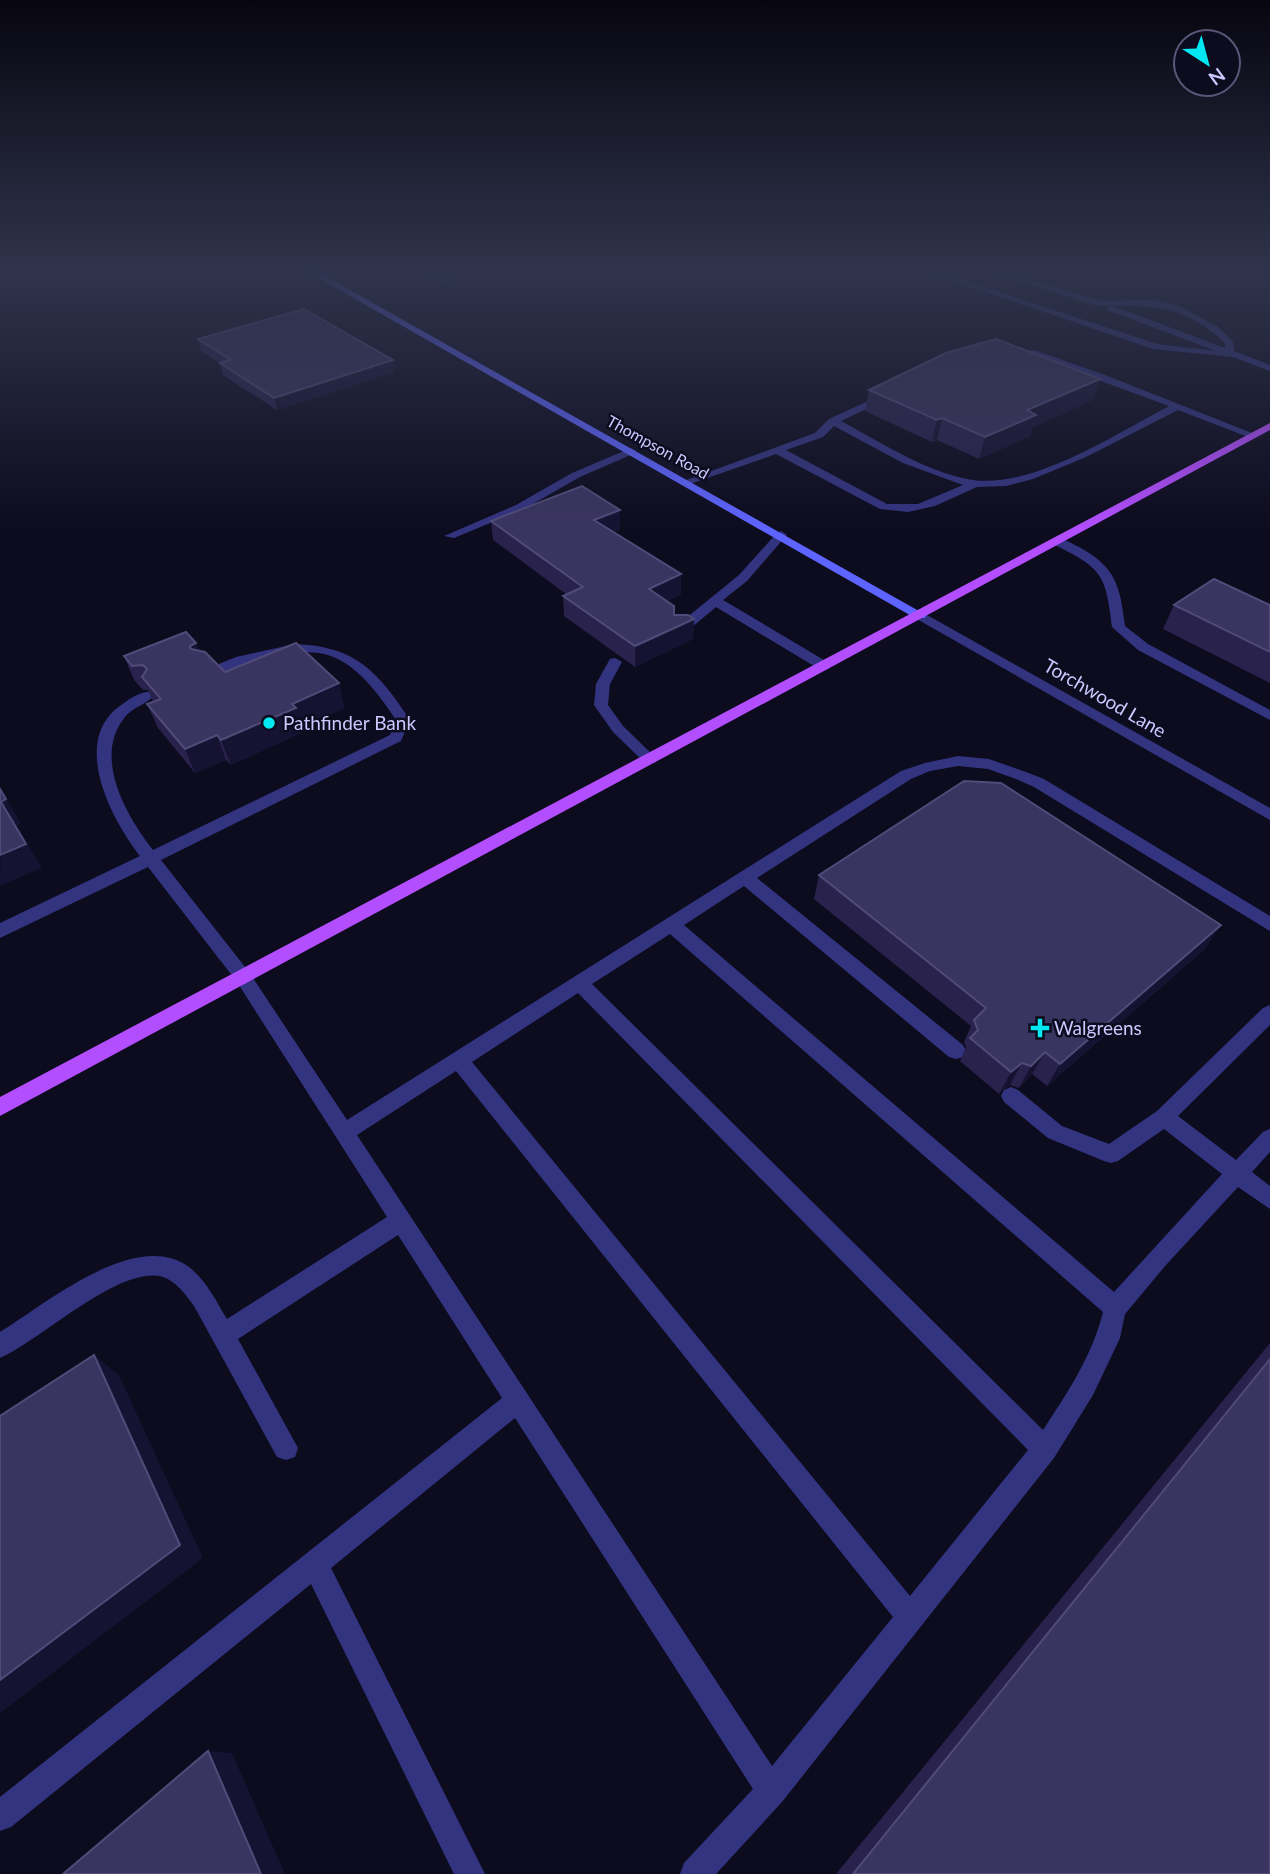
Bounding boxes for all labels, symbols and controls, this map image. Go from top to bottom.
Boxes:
north arrow [1172,28,1242,98]
text: N [1205,64,1230,91]
street label: Thompson Road [604,411,713,482]
street label: Torchwood Lane [1040,653,1171,742]
place label: Pathfinder Bank [283,711,416,734]
marker: Pathfinder Bank [261,715,277,731]
place label: Walgreens [1054,1016,1142,1039]
marker: Walgreens [1032,1020,1048,1036]

